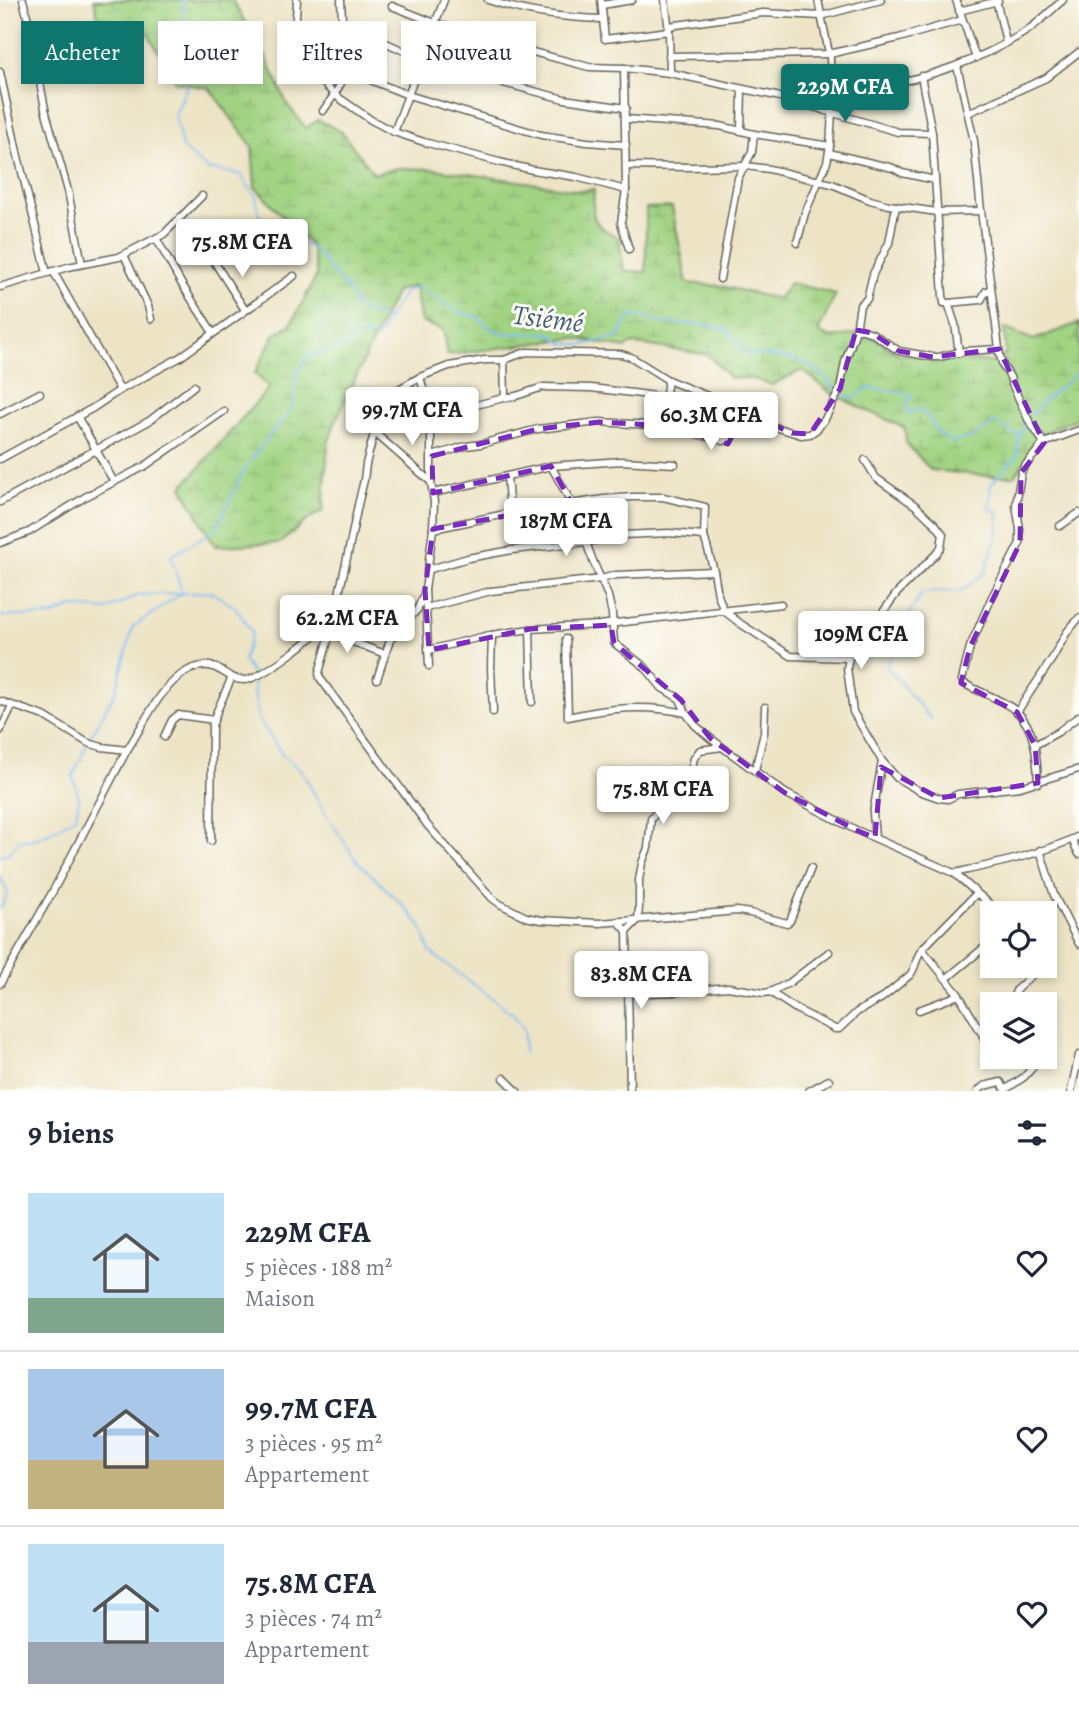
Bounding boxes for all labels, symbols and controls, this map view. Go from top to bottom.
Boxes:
chip: Acheter [21,21,144,84]
chip: Louer [158,21,263,84]
chip: Filtres [277,21,387,84]
chip: Nouveau [401,21,536,84]
pin: 229M CFA [773,64,917,124]
text: 229M CFA [797,71,893,102]
pin: 75.8M CFA [162,219,322,279]
text: 75.8M CFA [192,226,292,257]
water label: Tsiémé [510,296,585,342]
pin: 99.7M CFA [332,388,492,447]
pin: 60.3M CFA [631,392,791,452]
text: 99.7M CFA [362,394,462,425]
text: 60.3M CFA [660,399,762,430]
pin: 187M CFA [494,498,638,558]
text: 187M CFA [520,505,612,536]
pin: 62.2M CFA [267,596,427,655]
text: 62.2M CFA [296,602,398,633]
pin: 109M CFA [789,612,933,671]
text: 109M CFA [814,618,908,649]
pin: 75.8M CFA [583,766,743,826]
text: 75.8M CFA [613,773,713,804]
map controls [980,901,1057,1069]
button: locate [980,901,1057,978]
pin: 83.8M CFA [561,951,721,1011]
text: 83.8M CFA [590,958,692,989]
button: layers [980,992,1057,1069]
text: 9 biens [28,1113,114,1153]
icon: filters [1013,1114,1051,1152]
text: 229M CFA [245,1212,370,1252]
icon: home [84,1221,168,1305]
icon: heart [1013,1244,1051,1282]
text: 5 pièces · 188 m² [245,1252,392,1283]
text: Maison [245,1283,315,1314]
text: 99.7M CFA [245,1388,376,1428]
icon: home [84,1397,168,1481]
icon: heart [1013,1420,1051,1458]
text: 3 pièces · 95 m² [245,1428,382,1459]
text: Appartement [245,1459,369,1490]
text: 75.8M CFA [245,1563,376,1603]
icon: home [84,1572,168,1656]
icon: heart [1013,1595,1051,1633]
text: 3 pièces · 74 m² [245,1603,382,1634]
text: Appartement [245,1634,369,1665]

